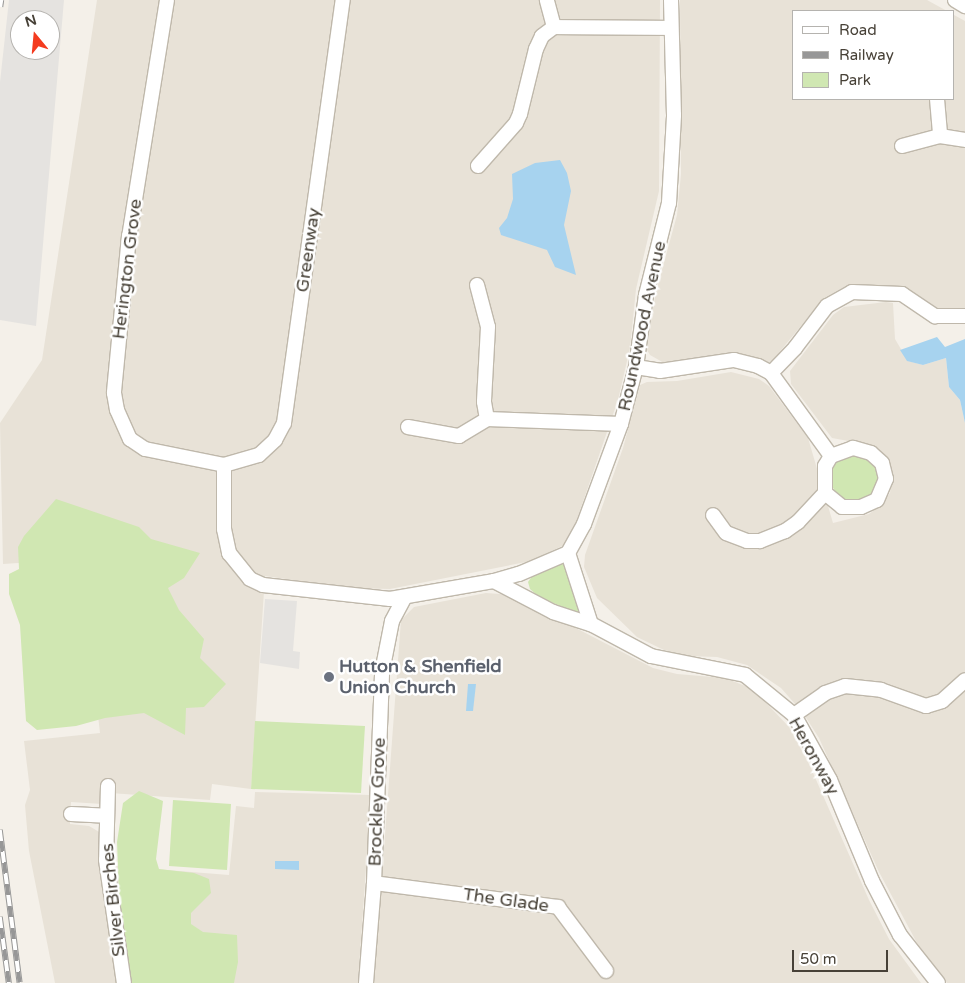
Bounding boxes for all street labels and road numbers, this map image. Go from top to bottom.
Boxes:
street label: Herington Grove [108,198,146,340]
street label: Greenway [291,206,325,294]
street label: Roundwood Avenue [613,239,671,413]
street label: Heronway [784,713,844,799]
street label: Brockley Grove [364,737,390,867]
street label: Silver Birches [96,842,130,958]
street label: The Glade [462,883,550,917]

